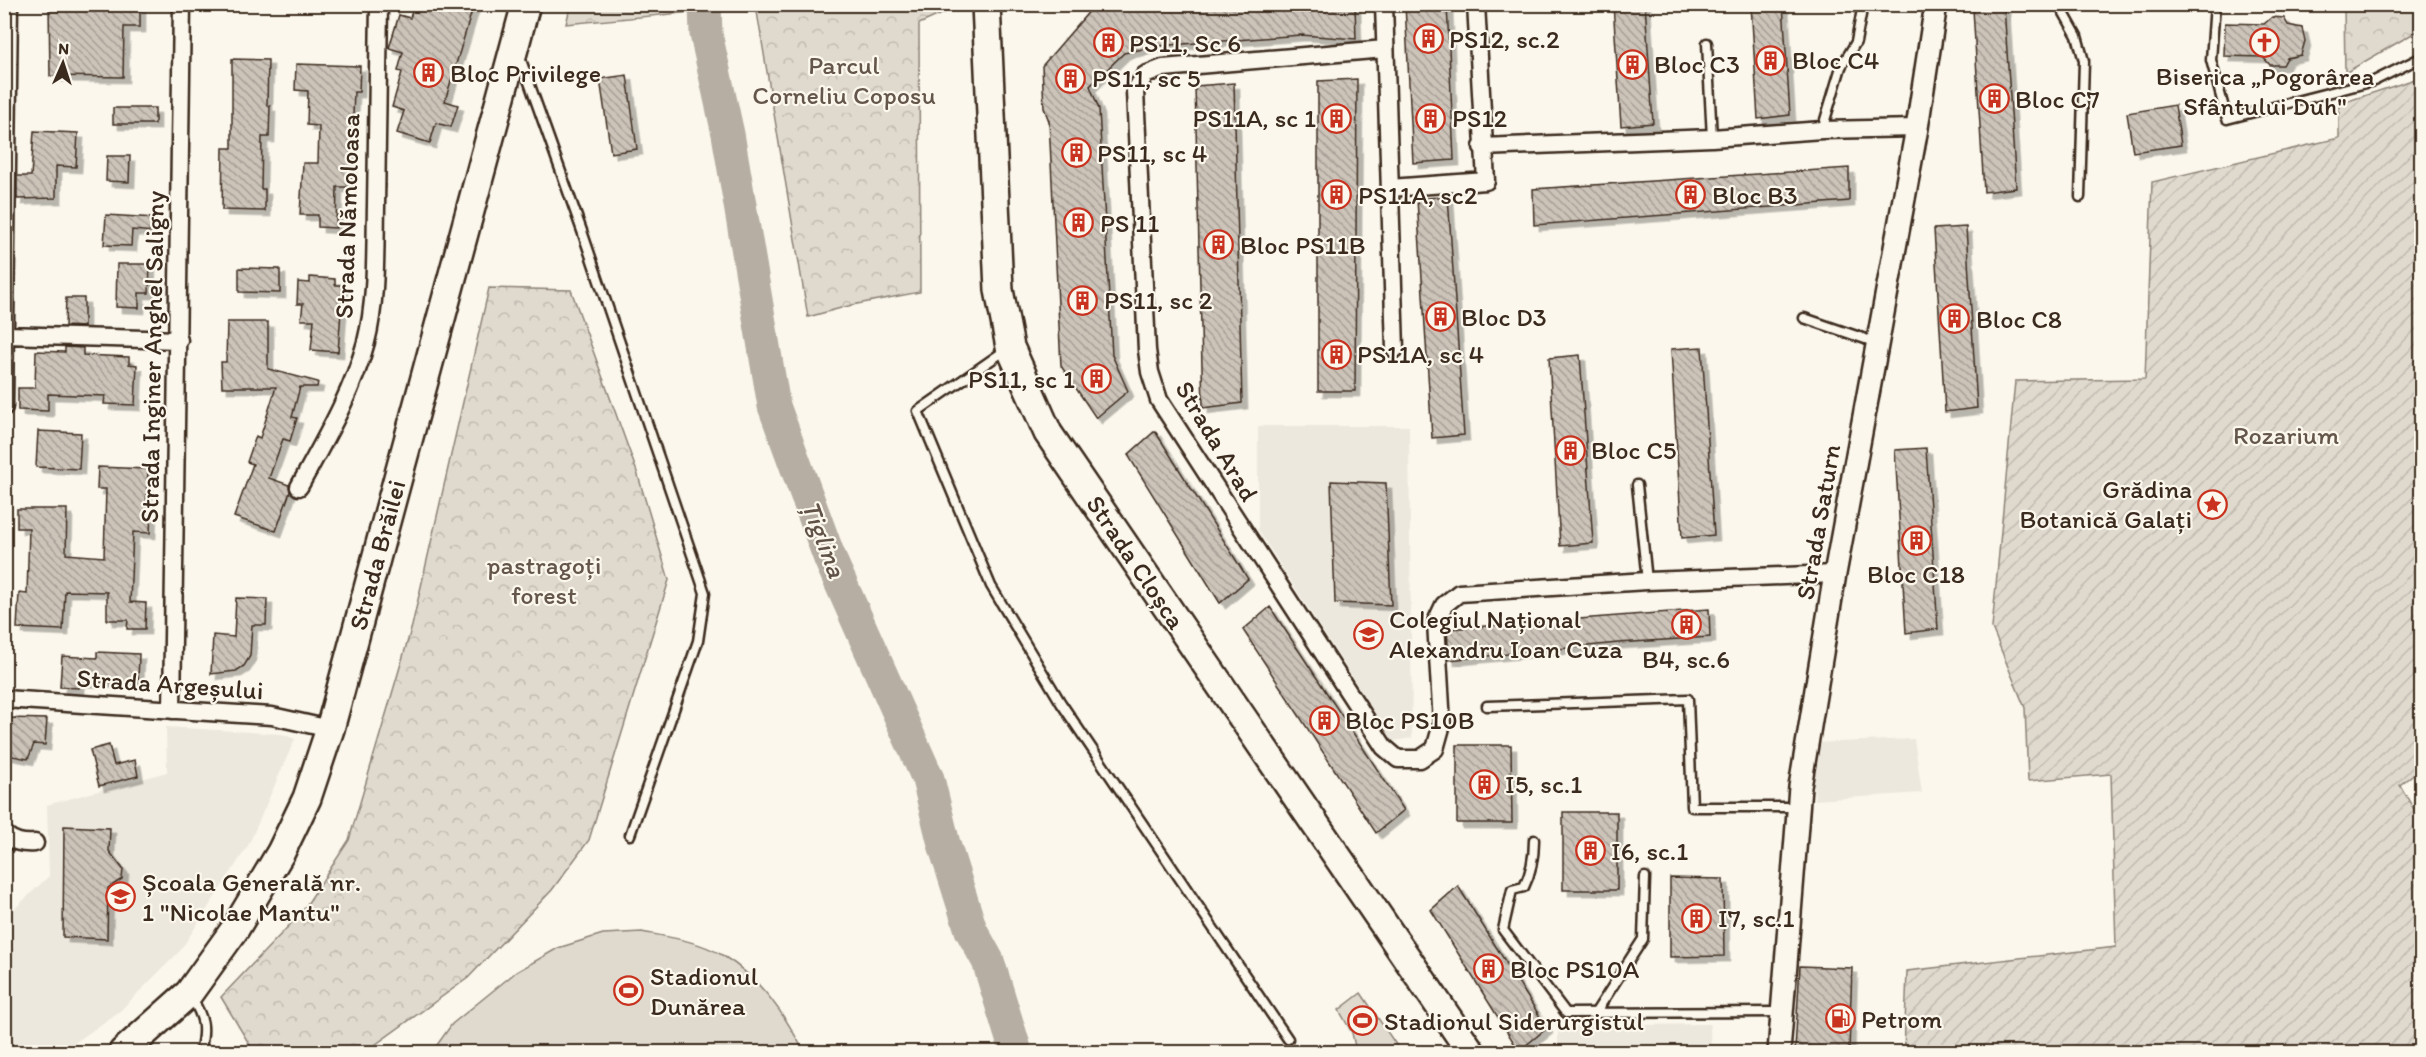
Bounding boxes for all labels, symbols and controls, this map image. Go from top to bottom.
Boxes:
building icon: PS12, sc.2 [1412,23,1444,55]
place label: PS12, sc.2 [1449,23,1560,55]
church icon: Biserica „Pogorârea Sfântului Duh" [2249,26,2281,58]
building icon: PS11, Sc 6 [1092,27,1124,59]
place label: PS11, Sc 6 [1129,27,1241,59]
north arrow [33,33,93,93]
text: N [58,39,70,58]
building icon: Bloc C4 [1755,44,1787,76]
place label: Bloc C4 [1792,44,1880,76]
building icon: Bloc C3 [1617,48,1649,80]
place label: Bloc C3 [1654,48,1740,80]
park label: Parcul Corneliu Coposu [752,49,936,111]
building icon: Bloc Privilege [413,57,445,89]
place label: Bloc Privilege [450,57,601,89]
place label: Biserica „Pogorârea Sfântului Duh" [2156,60,2374,122]
building icon: PS11, sc 5 [1055,62,1087,94]
place label: PS11, sc 5 [1092,62,1201,94]
building icon: Bloc C7 [1978,83,2010,115]
place label: Bloc C7 [2015,83,2100,115]
place label: PS11A, sc 1 [1192,102,1316,134]
building icon: PS11A, sc 1 [1321,102,1353,134]
building icon: PS12 [1415,102,1447,134]
place label: PS12 [1452,102,1508,134]
street label: Strada Nămoloasa [327,112,367,319]
building icon: PS11, sc 4 [1060,137,1092,169]
place label: PS11, sc 4 [1097,137,1208,169]
building icon: PS11A, sc2 [1321,179,1353,211]
place label: PS11A, sc2 [1358,179,1478,211]
building icon: Bloc B3 [1675,179,1707,211]
place label: Bloc B3 [1712,179,1798,211]
street label: Strada Inginer Anghel Saligny [133,191,171,523]
building icon: PS 11 [1063,207,1095,239]
place label: PS 11 [1100,207,1159,239]
building icon: Bloc PS11B [1203,229,1235,261]
place label: Bloc PS11B [1240,229,1366,261]
building icon: PS11, sc 2 [1067,284,1099,316]
place label: PS11, sc 2 [1104,284,1213,316]
building icon: Bloc D3 [1424,301,1456,333]
place label: Bloc D3 [1461,301,1547,333]
building icon: Bloc C8 [1939,303,1971,335]
place label: Bloc C8 [1976,303,2062,335]
building icon: PS11A, sc 4 [1320,338,1352,370]
place label: PS11A, sc 4 [1357,338,1484,370]
place label: PS11, sc 1 [968,363,1075,395]
building icon: PS11, sc 1 [1080,363,1112,395]
street label: Strada Arad [1169,375,1265,507]
park label: Rozarium [2233,419,2339,451]
building icon: Bloc C5 [1554,434,1586,466]
place label: Bloc C5 [1591,434,1677,466]
street label: Strada Saturn [1789,442,1847,602]
place label: Grădina Botanică Galați [2019,473,2192,535]
street label: Strada Brăilei [342,476,412,634]
place icon: Grădina Botanică Galați [2197,488,2229,520]
street label: Strada Cloșca [1079,489,1193,635]
water label: Țiglina [795,496,855,583]
building icon: Bloc C18 [1900,524,1932,556]
park label: pastragoți forest [487,549,601,611]
place label: Bloc C18 [1867,558,1965,590]
place label: Colegiul Național Alexandru Ioan Cuza [1389,603,1623,665]
building icon: B4, sc.6 [1670,609,1702,641]
school or university icon: Colegiul Național Alexandru Ioan Cuza [1352,618,1384,650]
place label: B4, sc.6 [1642,643,1730,675]
street label: Strada Argeșului [75,662,265,706]
building icon: Bloc PS10B [1308,704,1340,736]
place label: Bloc PS10B [1345,704,1474,736]
building icon: I5, sc.1 [1468,768,1500,800]
place label: I5, sc.1 [1505,768,1582,800]
building icon: I6, sc.1 [1574,835,1606,867]
place label: I6, sc.1 [1611,835,1688,867]
place label: Școala Generală nr. 1 "Nicolae Mantu" [142,866,361,928]
school or university icon: Școala Generală nr. 1 "Nicolae Mantu" [105,881,137,913]
building icon: I7, sc.1 [1681,902,1713,934]
place label: I7, sc.1 [1718,902,1794,934]
building icon: Bloc PS10A [1473,953,1505,985]
place label: Bloc PS10A [1510,953,1640,985]
place label: Stadionul Dunărea [650,960,758,1022]
sports icon: Stadionul Dunărea [613,975,645,1007]
fuel station icon: Petrom [1824,1003,1856,1035]
place label: Petrom [1861,1003,1942,1035]
sports icon: Stadionul Siderurgistul [1347,1005,1379,1037]
place label: Stadionul Siderurgistul [1384,1005,1644,1037]

